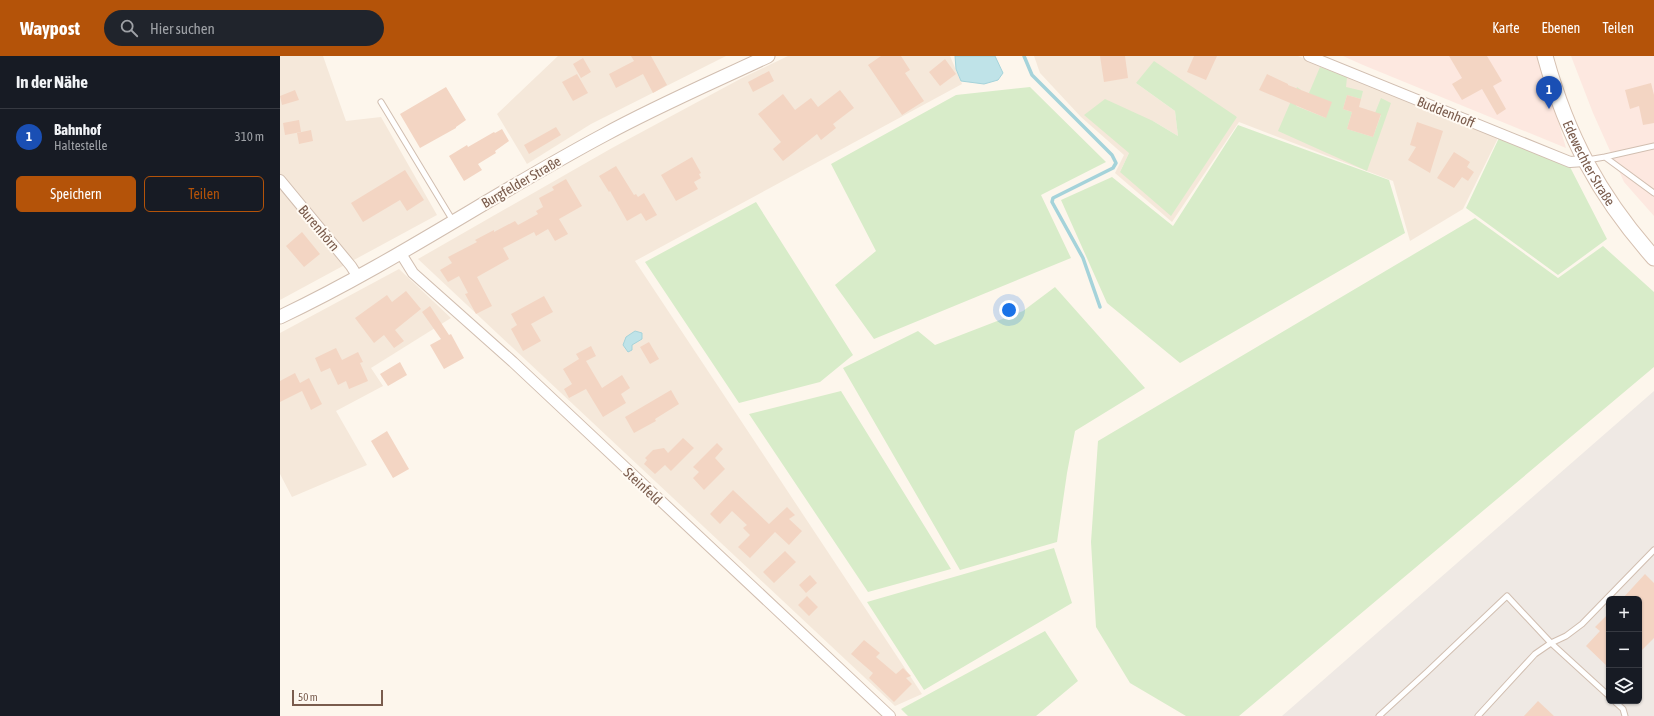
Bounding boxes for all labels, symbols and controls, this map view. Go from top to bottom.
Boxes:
search box [104,10,384,46]
text: Waypost [20,17,80,39]
icon: search [118,17,140,39]
text: Hier suchen [150,20,215,37]
text: Karte [1492,20,1519,36]
text: Ebenen [1541,20,1580,36]
text: Teilen [1602,20,1634,36]
text: In der Nähe [16,72,88,92]
pin: 1 [1536,76,1562,109]
street label: Buddenhoff [1415,93,1478,131]
street label: Edewechter Straße [1560,118,1618,209]
text: Bahnhof [54,121,101,138]
text: 1 [26,129,32,144]
text: 310 m [235,129,264,144]
text: Haltestelle [54,138,107,153]
street label: Burgfelder Straße [478,153,564,211]
button: Speichern [16,176,136,212]
button: Teilen [144,176,264,212]
street label: Burenhörn [295,202,343,254]
your location [999,300,1019,320]
street label: Steinfeld [621,464,665,508]
map controls [1606,596,1642,704]
button: + [1606,596,1642,632]
button: − [1606,632,1642,668]
button: layers [1606,668,1642,704]
scale bar [292,688,383,707]
text: 50 m [298,691,318,703]

